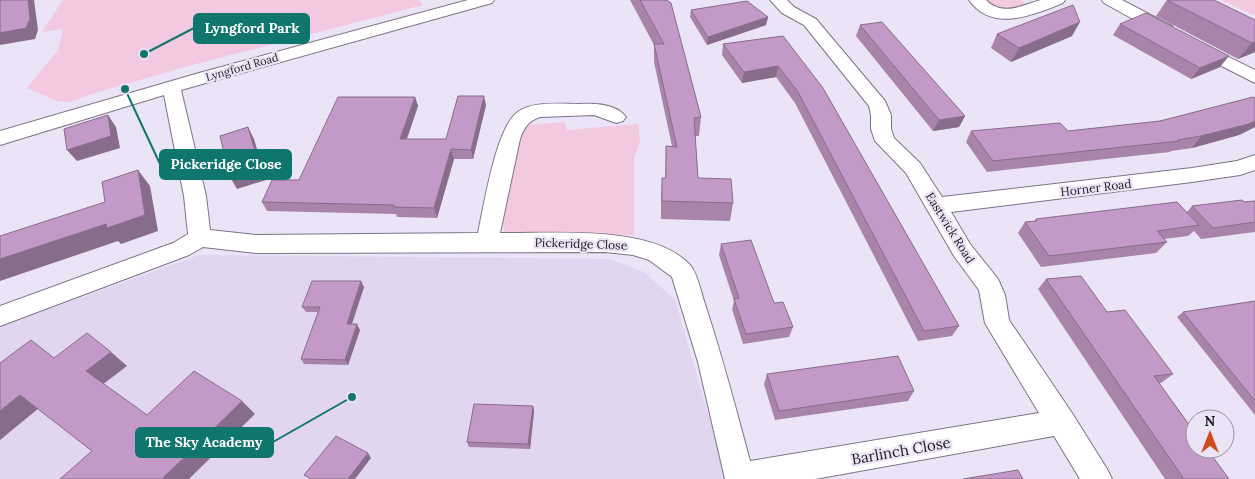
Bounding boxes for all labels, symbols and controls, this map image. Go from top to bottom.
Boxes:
callout: Lyngford Park [194,14,309,43]
text: Lyngford Park [204,19,300,37]
street label: Lyngford Road [204,50,280,84]
callout: Pickeridge Close [160,150,291,179]
text: Pickeridge Close [170,155,282,173]
street label: Horner Road [1060,176,1132,199]
street label: Eastwick Road [923,189,978,266]
street label: Pickeridge Close [534,234,628,253]
north arrow [1185,409,1235,459]
text: N [1205,412,1216,430]
callout: The Sky Academy [136,428,273,457]
street label: Barlinch Close [850,432,952,469]
text: The Sky Academy [145,433,263,451]

